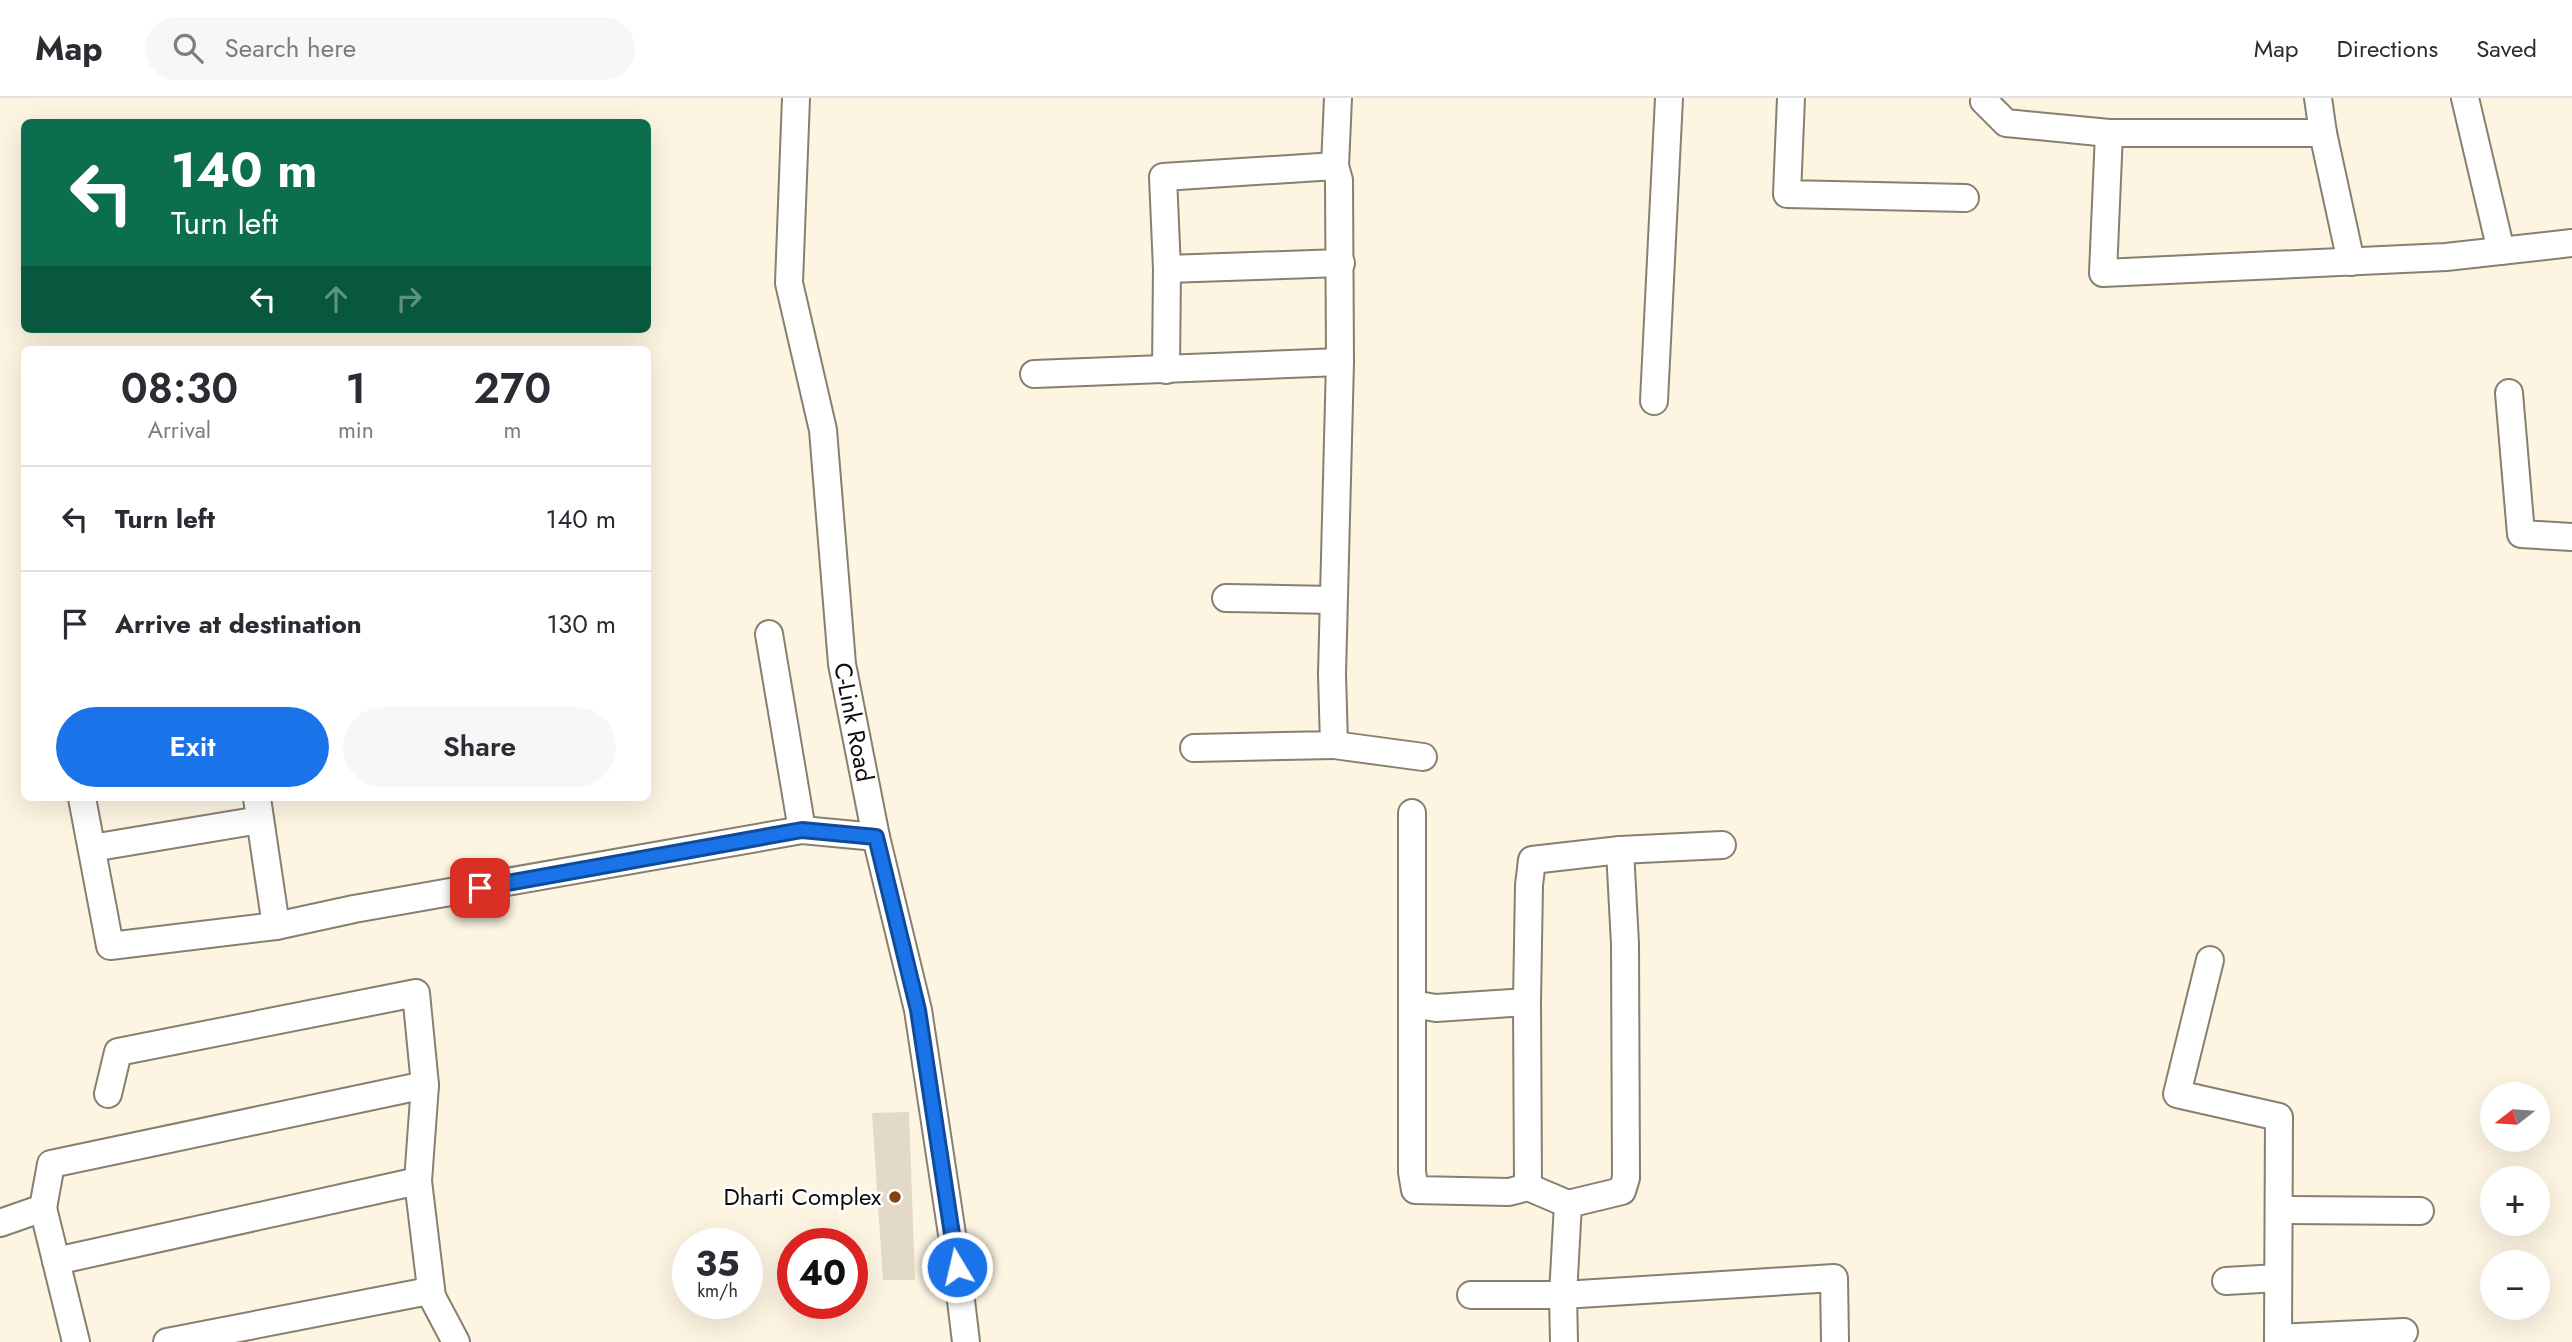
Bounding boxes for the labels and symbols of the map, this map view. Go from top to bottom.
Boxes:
street label: C-Link Road [825,659,883,785]
pin [450,858,510,918]
north arrow [2480,1082,2550,1152]
place label: Dharti Complex [724,1179,882,1214]
marker: Dharti Complex [887,1189,903,1205]
speed limit sign: 40 [777,1228,868,1319]
position arrow [920,1230,994,1304]

